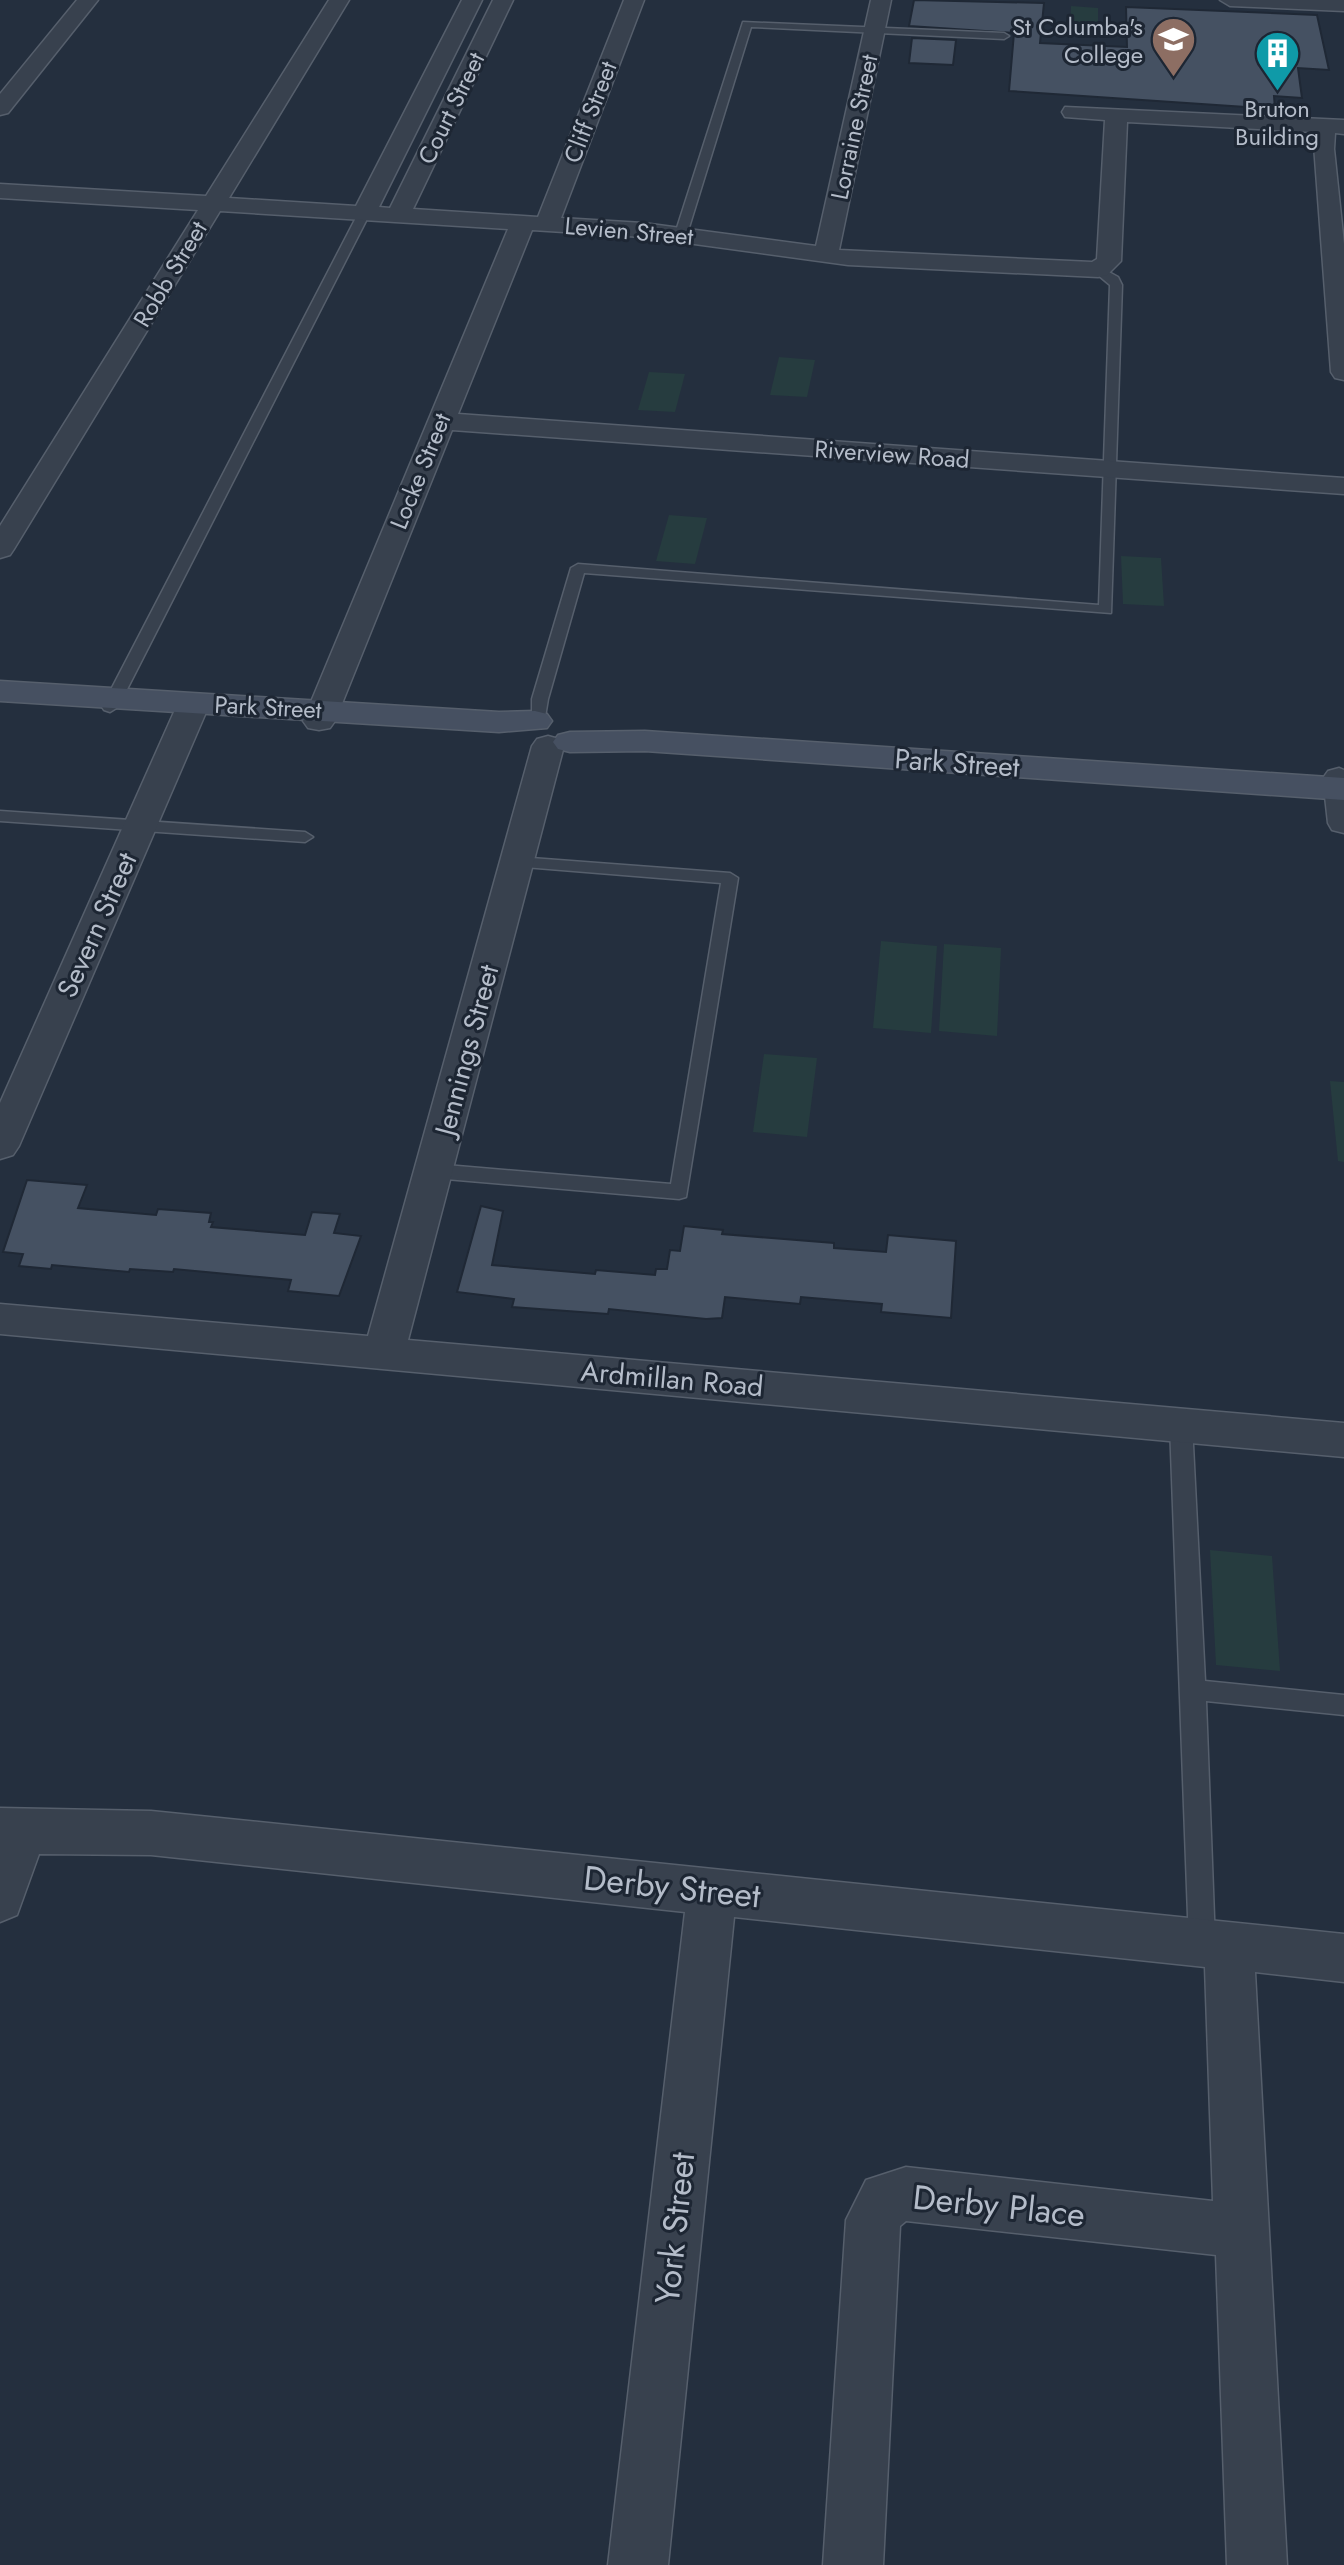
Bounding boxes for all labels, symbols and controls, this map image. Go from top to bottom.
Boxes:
place label: St Columba's College [1012,9,1143,72]
school or university icon: St Columba's College [1150,16,1198,79]
building icon: Bruton Building [1253,30,1301,93]
street label: Court Street [409,46,493,170]
street label: Lorraine Street [822,51,887,203]
street label: Cliff Street [555,56,625,168]
place label: Bruton Building [1235,91,1319,154]
street label: Levien Street [563,208,695,254]
street label: Robb Street [125,214,216,334]
street label: Locke Street [381,407,459,534]
street label: Riverview Road [813,431,971,477]
street label: Park Street [214,687,323,727]
street label: Park Street [893,738,1021,788]
street label: Severn Street [47,846,147,1004]
street label: Jennings Street [424,960,510,1144]
street label: Ardmillan Road [579,1351,765,1407]
street label: Derby Street [581,1853,763,1921]
street label: York Street [643,2150,707,2306]
street label: Derby Place [910,2173,1088,2239]

